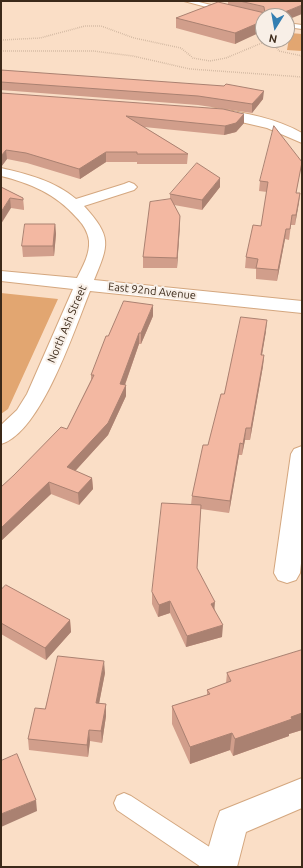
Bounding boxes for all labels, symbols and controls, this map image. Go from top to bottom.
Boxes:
north arrow [255,8,295,48]
text: N [268,32,278,45]
street label: East 92nd Avenue [107,280,197,302]
street label: North Ash Street [45,283,89,365]

